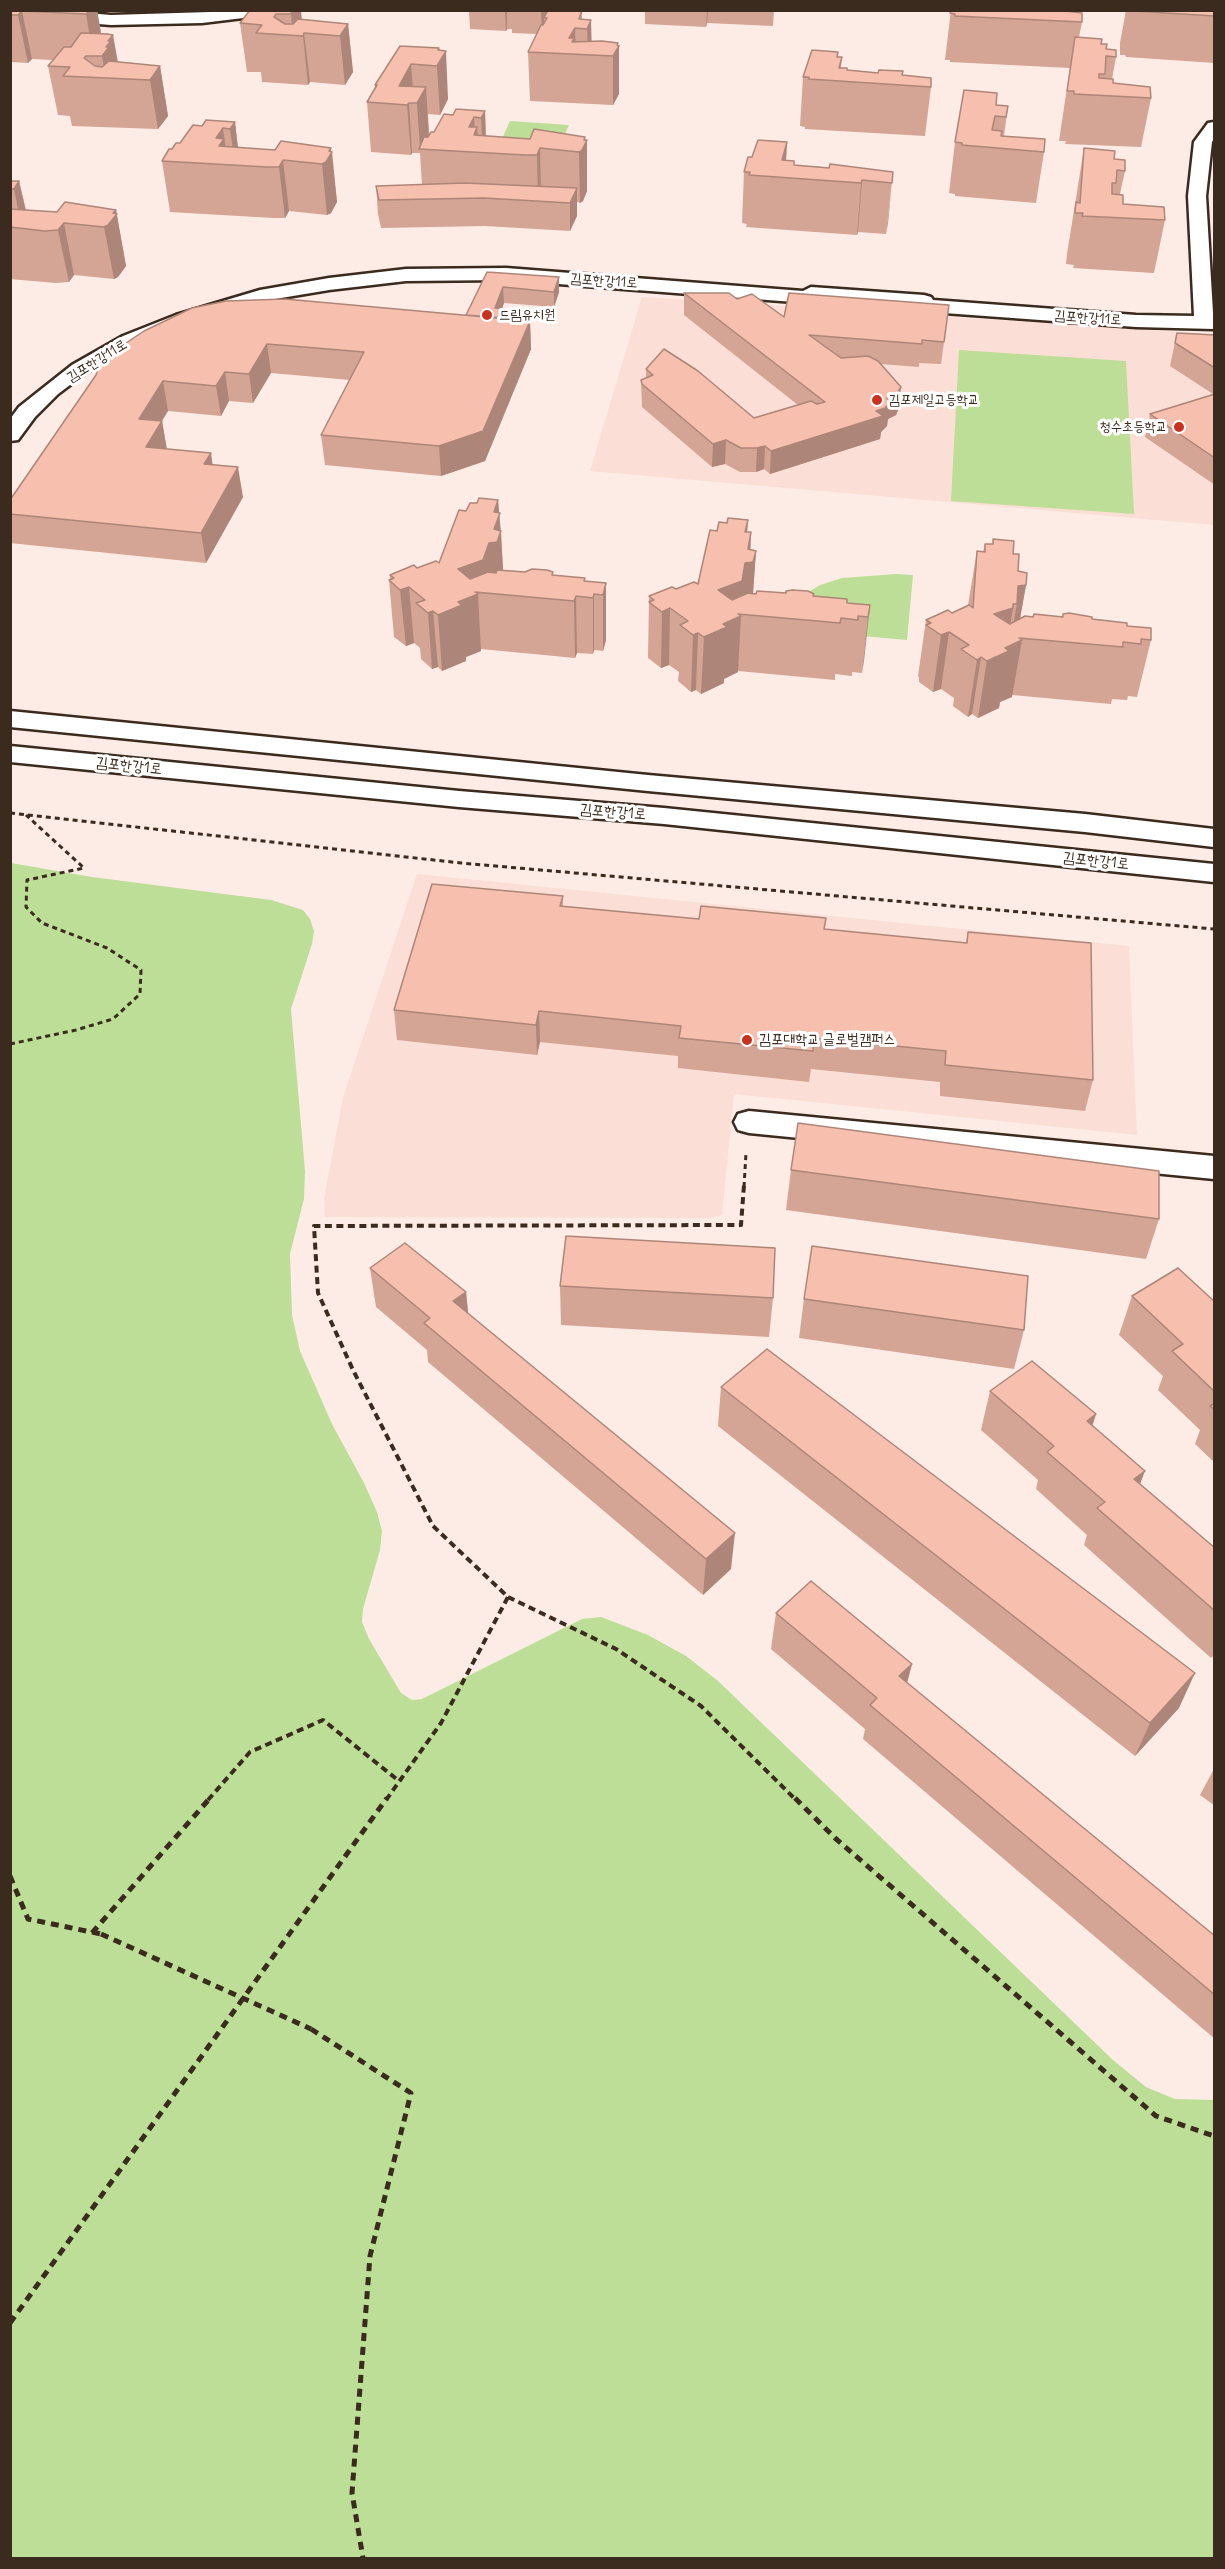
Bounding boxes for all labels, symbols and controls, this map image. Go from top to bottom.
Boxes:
street label: 김포한강11로 [570,270,638,292]
place label: 드림유치원 [499,307,555,323]
street label: 김포한강11로 [1054,307,1122,329]
marker: 드림유치원 [480,308,494,322]
street label: 김포한강11로 [64,336,130,386]
place label: 김포제일고등학교 [889,392,979,408]
marker: 김포제일고등학교 [870,393,884,407]
place label: 청수초등학교 [1099,419,1167,435]
marker: 청수초등학교 [1172,420,1186,434]
street label: 김포한강1로 [95,754,163,778]
street label: 김포한강1로 [579,800,647,824]
street label: 김포한강1로 [1062,849,1130,873]
place label: 김포대학교 글로벌캠퍼스 [759,1031,895,1049]
marker: 김포대학교 글로벌캠퍼스 [740,1033,754,1047]

